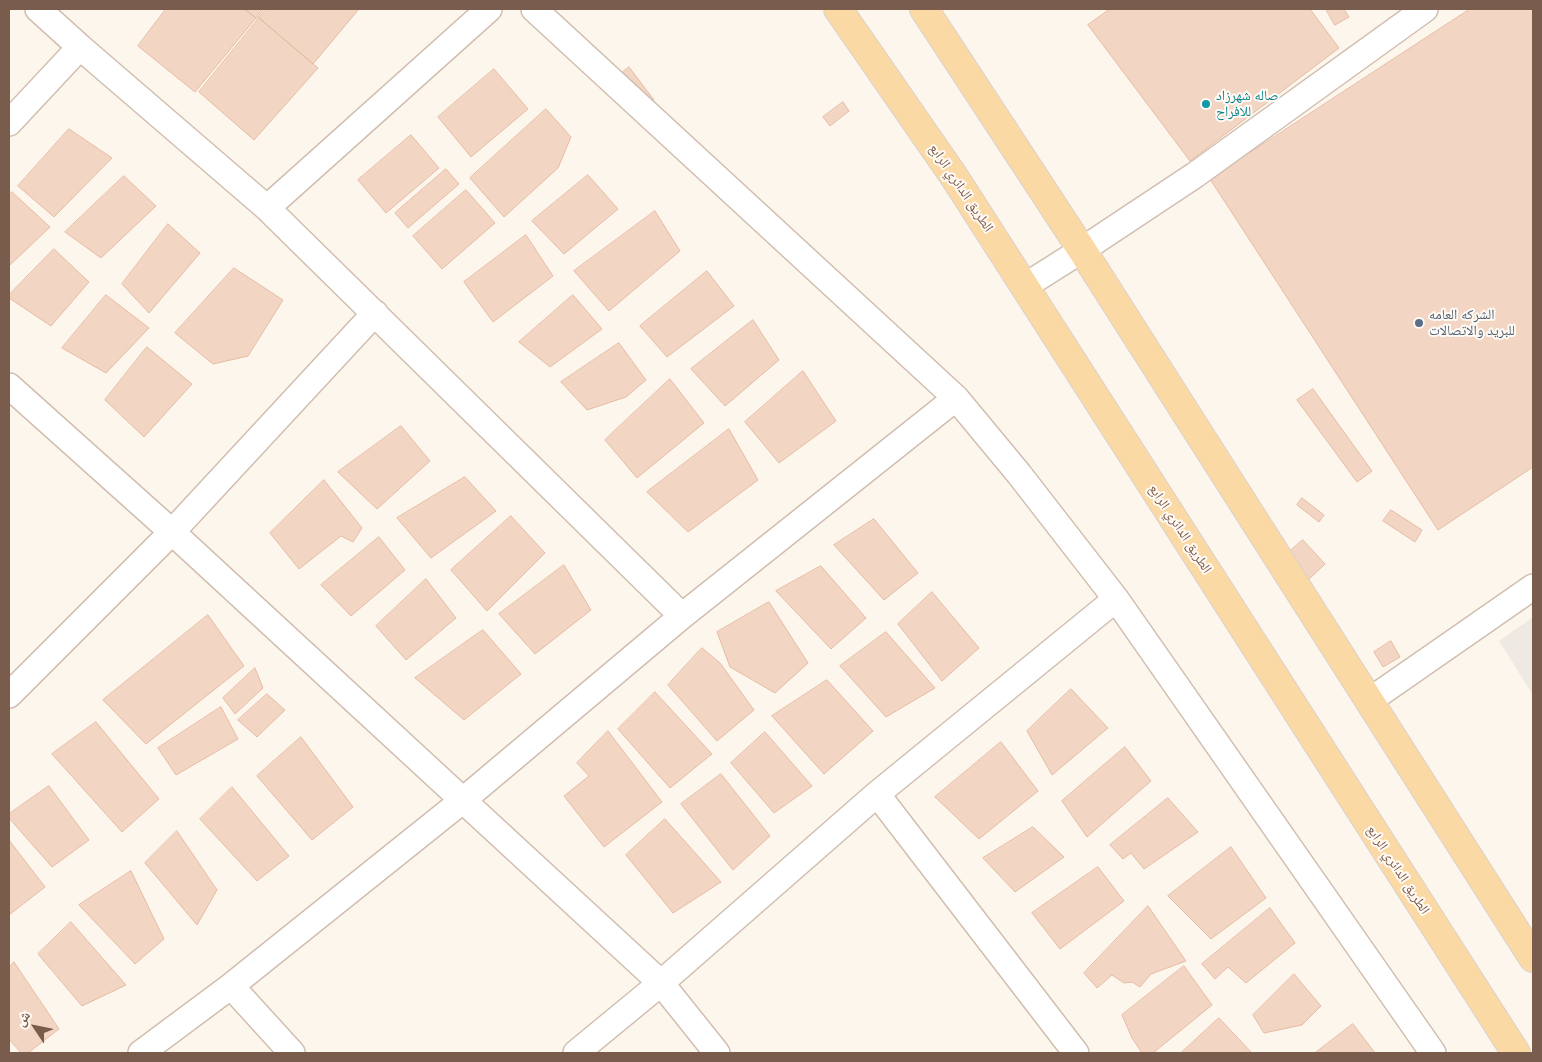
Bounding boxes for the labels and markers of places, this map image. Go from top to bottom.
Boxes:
place label: صاله شهرزاد للافراح [1216,88,1278,120]
marker: صاله شهرزاد للافراح [1200,98,1212,110]
place label: الشركه العامه للبريد والاتصالات [1429,307,1515,340]
marker: الشركه العامه للبريد والاتصالات [1413,317,1425,329]

